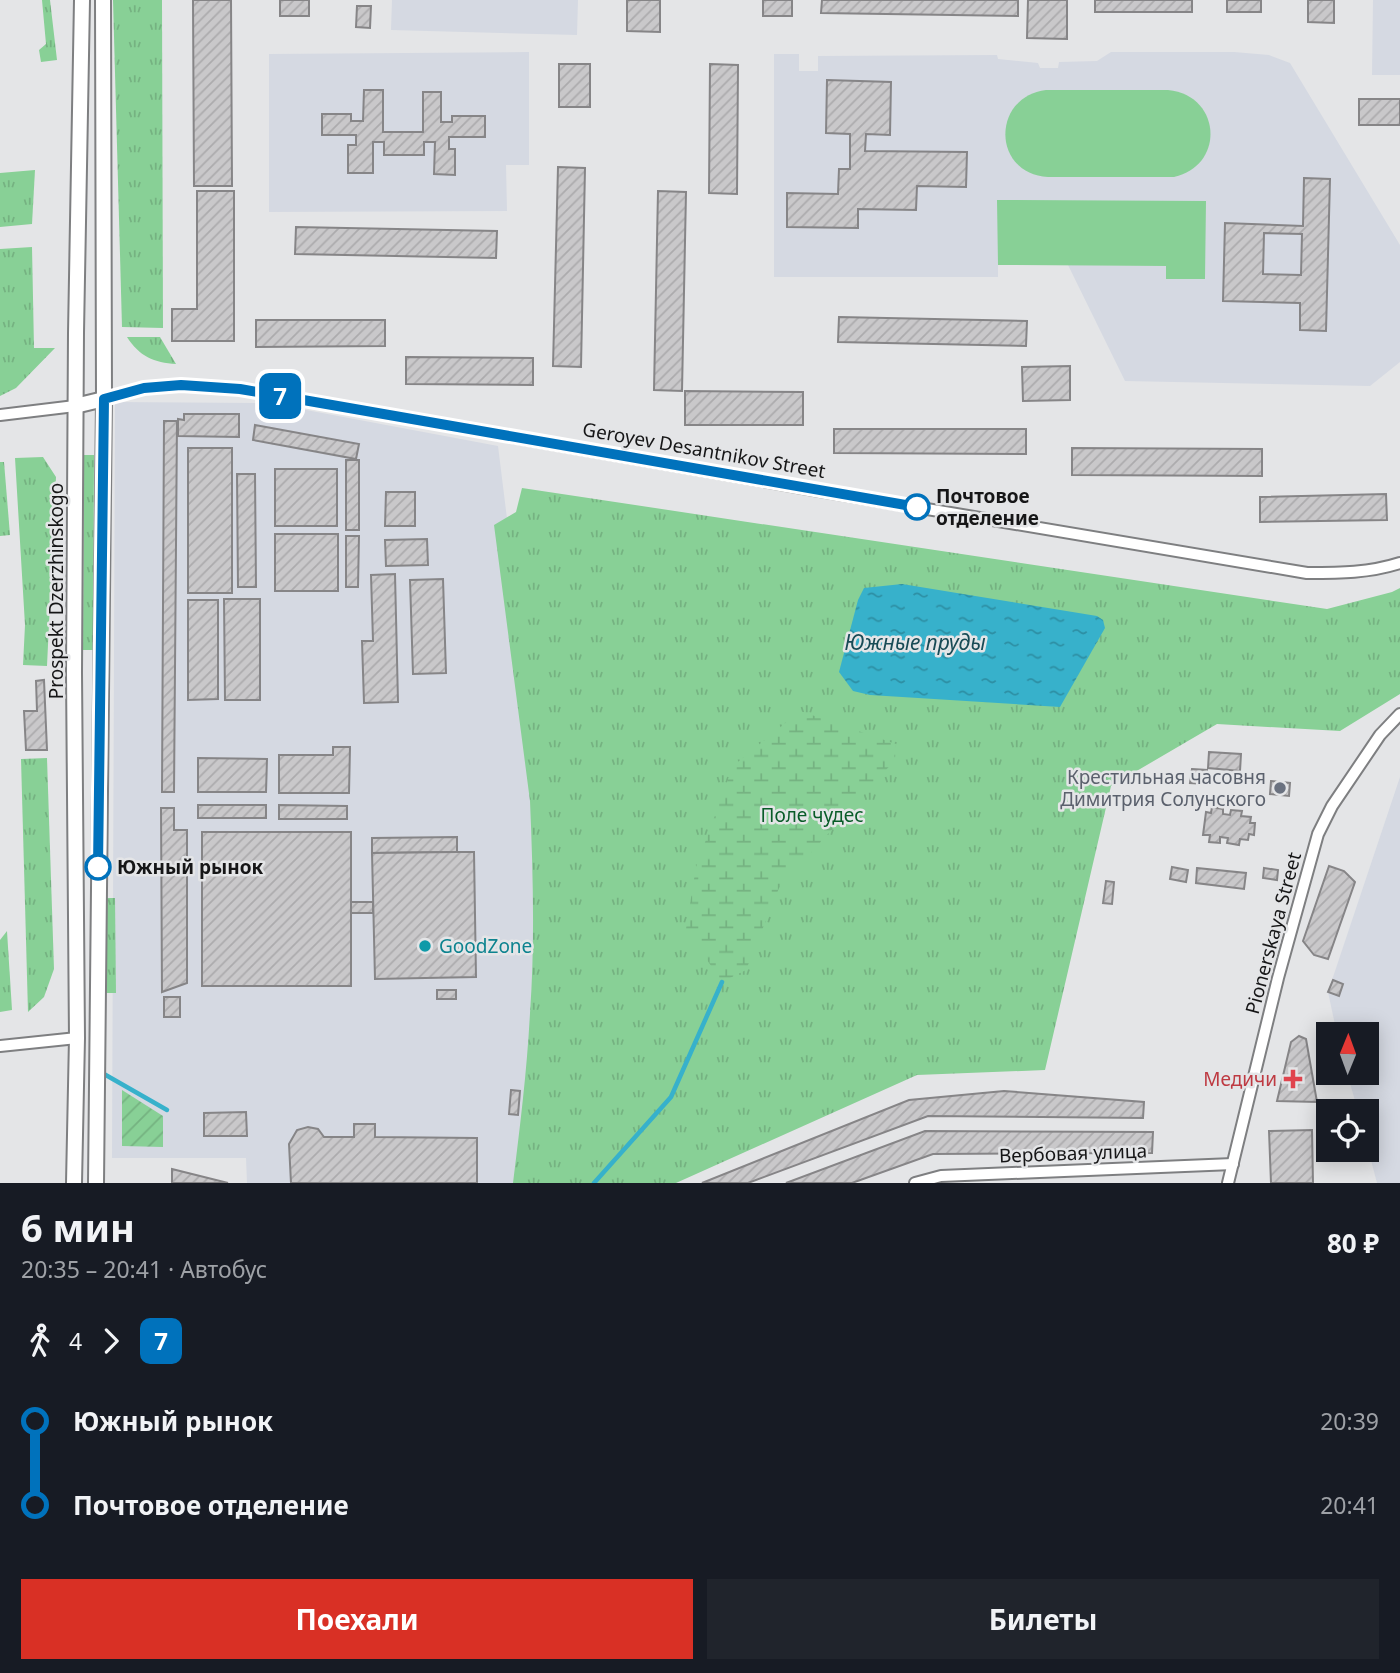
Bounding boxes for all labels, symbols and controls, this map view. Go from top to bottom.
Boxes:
line badge: 7 [257,373,303,419]
text: 7 [273,379,287,412]
street label: Geroyev Desantnikov Street [580,416,828,484]
street label: Prospekt Dzerzhinskogo [43,483,69,699]
place label: Почтовое отделение [936,483,1039,531]
marker: Почтовое отделение [904,494,930,520]
water label: Южные пруды [844,628,986,656]
place label: Крестильная часовня Димитрия Солунского [1060,764,1266,812]
marker: Крестильная часовня Димитрия Солунского [1272,780,1288,796]
park label: Поле чудес [760,802,864,828]
street label: Pionerskaya Street [1239,849,1307,1017]
marker: Южный рынок [85,854,111,880]
place label: Южный рынок [117,854,263,880]
place label: GoodZone [439,933,532,959]
marker: GoodZone [417,938,433,954]
north arrow [1316,1022,1379,1085]
map controls [1316,1022,1379,1162]
place label: Медичи [1203,1066,1277,1092]
marker: Медичи [1283,1069,1303,1089]
button: locate [1316,1099,1379,1162]
street label: Вербовая улица [999,1137,1147,1169]
text: 6 мин [21,1201,135,1253]
text: 80 ₽ [1327,1225,1379,1261]
text: 20:35 – 20:41 · Автобус [21,1253,267,1285]
icon: walk [21,1322,59,1360]
icon: forward [92,1322,130,1360]
text: 7 [154,1324,168,1357]
text: 4 [69,1325,82,1357]
text: Южный рынок [73,1403,273,1439]
text: 20:39 [1320,1405,1379,1437]
text: Почтовое отделение [73,1487,349,1523]
text: 20:41 [1320,1489,1379,1521]
button: Поехали [21,1579,693,1659]
button: Билеты [707,1579,1379,1659]

